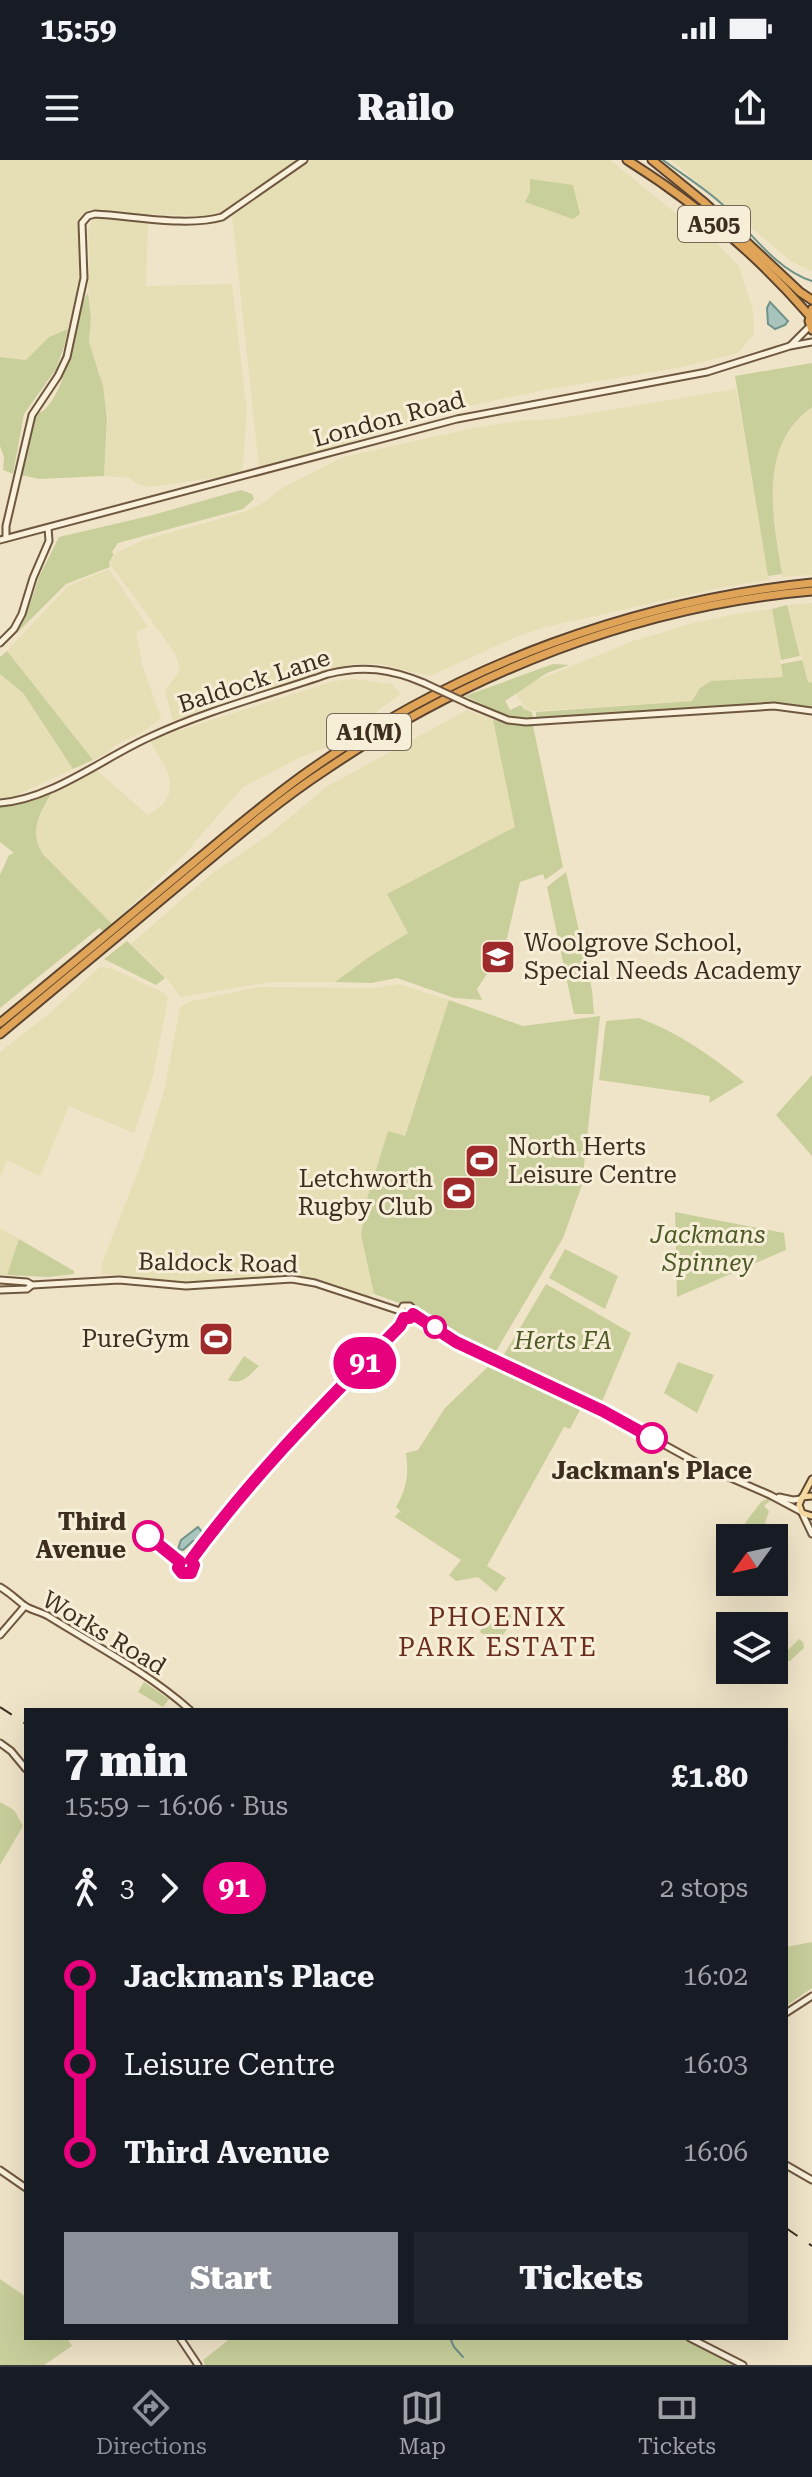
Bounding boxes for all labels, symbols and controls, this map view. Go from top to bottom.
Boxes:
text: 15:59 [40,11,117,46]
icon: menu [40,86,84,130]
icon: share [728,86,772,130]
text: Railo [358,87,454,129]
road number: A505 [678,206,750,242]
street label: London Road [310,385,468,453]
street label: Baldock Lane [175,643,333,719]
road number: A1(M) [327,714,411,750]
place label: Woolgrove School, Special Needs Academy [524,929,802,985]
school or university icon: Woolgrove School, Special Needs Academy [479,938,517,976]
place label: North Herts Leisure Centre [508,1133,677,1189]
sports icon: North Herts Leisure Centre [463,1142,501,1180]
place label: Letchworth Rugby Club [298,1165,433,1221]
sports icon: Letchworth Rugby Club [440,1174,478,1212]
park label: Jackmans Spinney [650,1221,765,1277]
street label: Baldock Road [138,1248,298,1278]
unlabelled marker [424,1316,446,1338]
sports icon: PureGym [197,1320,235,1358]
place label: PureGym [81,1325,190,1353]
park label: Herts FA [513,1327,612,1355]
line badge: 91 [329,1337,401,1389]
text: 91 [349,1346,381,1379]
marker: Jackman's Place [637,1423,667,1453]
place label: Jackman's Place [552,1457,752,1485]
place label: Third Avenue [36,1508,126,1564]
marker: Third Avenue [133,1521,163,1551]
north arrow [716,1524,788,1596]
map controls [716,1524,788,1684]
street label: Works Road [37,1585,171,1681]
district label: PHOENIX PARK ESTATE [398,1602,598,1662]
button: layers [716,1612,788,1684]
text: 7 min [64,1735,188,1787]
text: £1.80 [671,1759,748,1794]
text: 15:59 – 16:06 · Bus [64,1791,288,1821]
icon: walk [64,1866,108,1910]
icon: forward [147,1866,191,1910]
text: 91 [219,1871,250,1904]
text: 3 [120,1873,135,1903]
text: 2 stops [660,1873,748,1903]
text: Jackman's Place [124,1959,374,1994]
text: 16:02 [683,1961,748,1991]
text: Leisure Centre [124,2047,335,2082]
text: 16:03 [683,2049,748,2079]
text: Third Avenue [124,2135,330,2170]
text: 16:06 [683,2137,748,2167]
button: Start [64,2232,398,2324]
button: Tickets [414,2232,748,2324]
tab: Directions [96,2386,207,2459]
tab: Map [399,2386,446,2459]
tab: Tickets [638,2386,716,2459]

